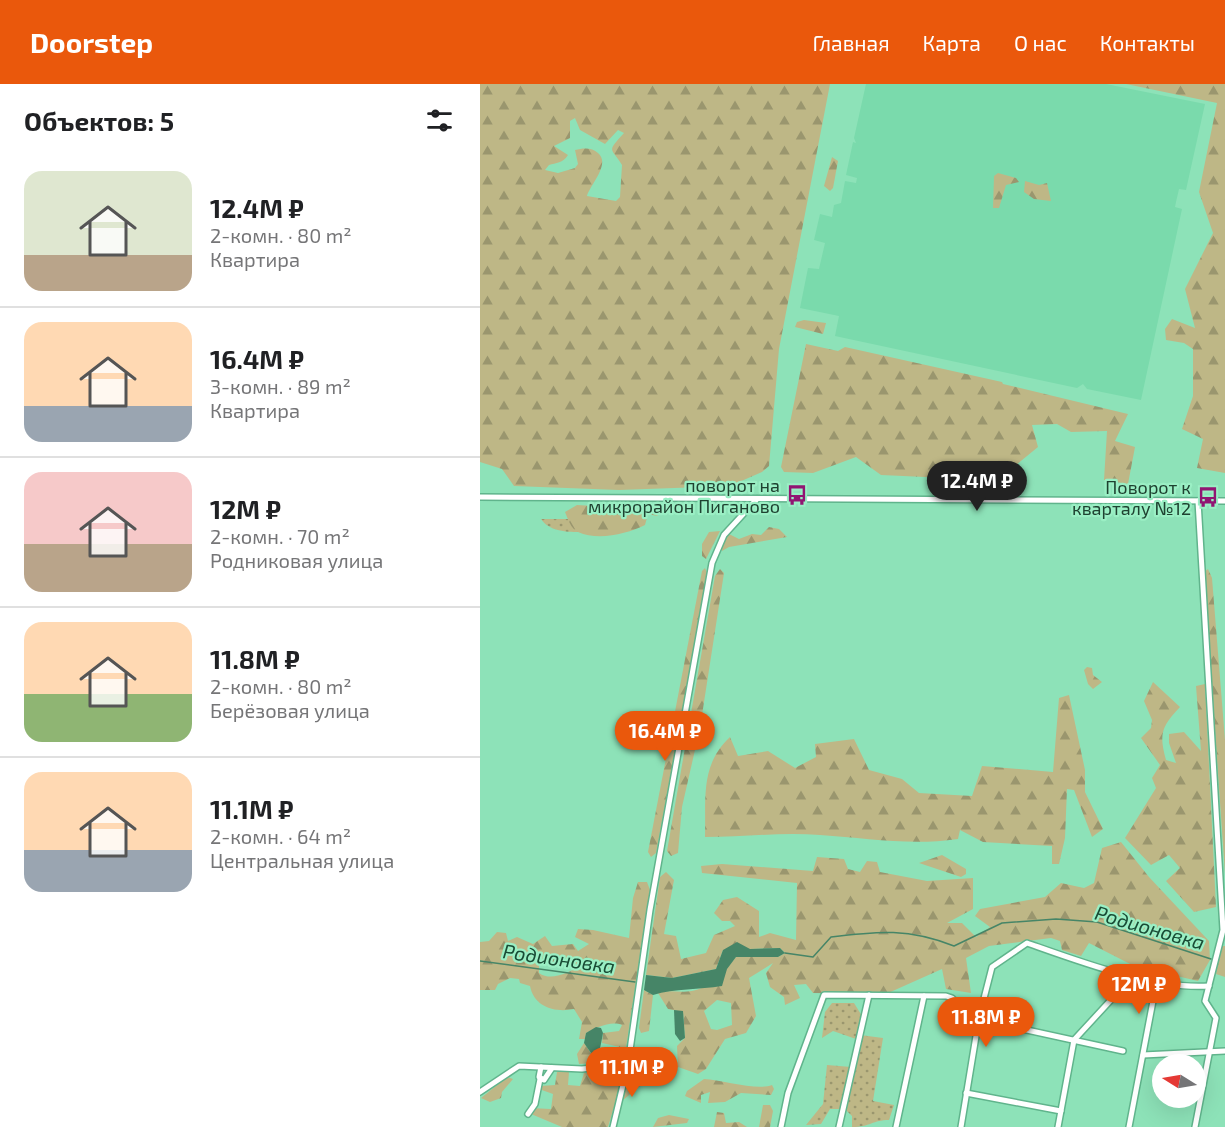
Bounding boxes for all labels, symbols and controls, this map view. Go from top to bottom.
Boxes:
text: Doorstep [30,25,153,59]
text: Главная [813,30,890,55]
text: Карта [923,30,981,55]
text: О нас [1014,30,1067,55]
text: Контакты [1100,30,1195,55]
icon: filters [423,104,456,137]
text: Объектов: 5 [24,105,174,136]
text: 12.4M ₽ [210,192,304,223]
icon: home [72,195,144,267]
text: 2-комн. · 80 m² [210,223,352,247]
text: Квартира [210,247,300,271]
text: 16.4M ₽ [210,343,304,374]
icon: home [72,346,144,418]
text: 3-комн. · 89 m² [210,374,351,398]
text: Квартира [210,398,300,422]
pin: 12.4M ₽ [922,461,1032,512]
text: 12.4M ₽ [941,468,1013,492]
place label: поворот на микрорайон Пиганово [588,474,780,517]
place label: Поворот к кварталу №12 [1072,476,1191,519]
bus stop icon: поворот на микрорайон Пиганово [785,483,809,507]
bus stop icon: Поворот к кварталу №12 [1196,485,1220,509]
text: 12M ₽ [210,493,281,524]
icon: home [72,496,144,568]
text: 2-комн. · 70 m² [210,524,350,548]
text: Родниковая улица [210,548,383,572]
text: 11.8M ₽ [210,643,300,674]
icon: home [72,646,144,718]
text: 2-комн. · 80 m² [210,674,352,698]
text: Берёзовая улица [210,698,370,722]
pin: 16.4M ₽ [610,711,720,762]
text: 16.4M ₽ [629,718,701,742]
text: 11.1M ₽ [210,793,294,824]
icon: home [72,796,144,868]
text: 2-комн. · 64 m² [210,824,351,848]
text: Центральная улица [210,848,394,872]
water label: Родионовка [1092,900,1208,954]
water label: Родионовка [501,938,617,978]
pin: 12M ₽ [1097,964,1181,1015]
text: 12M ₽ [1112,971,1166,995]
pin: 11.8M ₽ [931,997,1041,1048]
text: 11.8M ₽ [951,1004,1021,1028]
pin: 11.1M ₽ [577,1047,687,1098]
text: 11.1M ₽ [600,1054,664,1078]
north arrow [1152,1054,1206,1108]
map controls [1152,1054,1206,1108]

